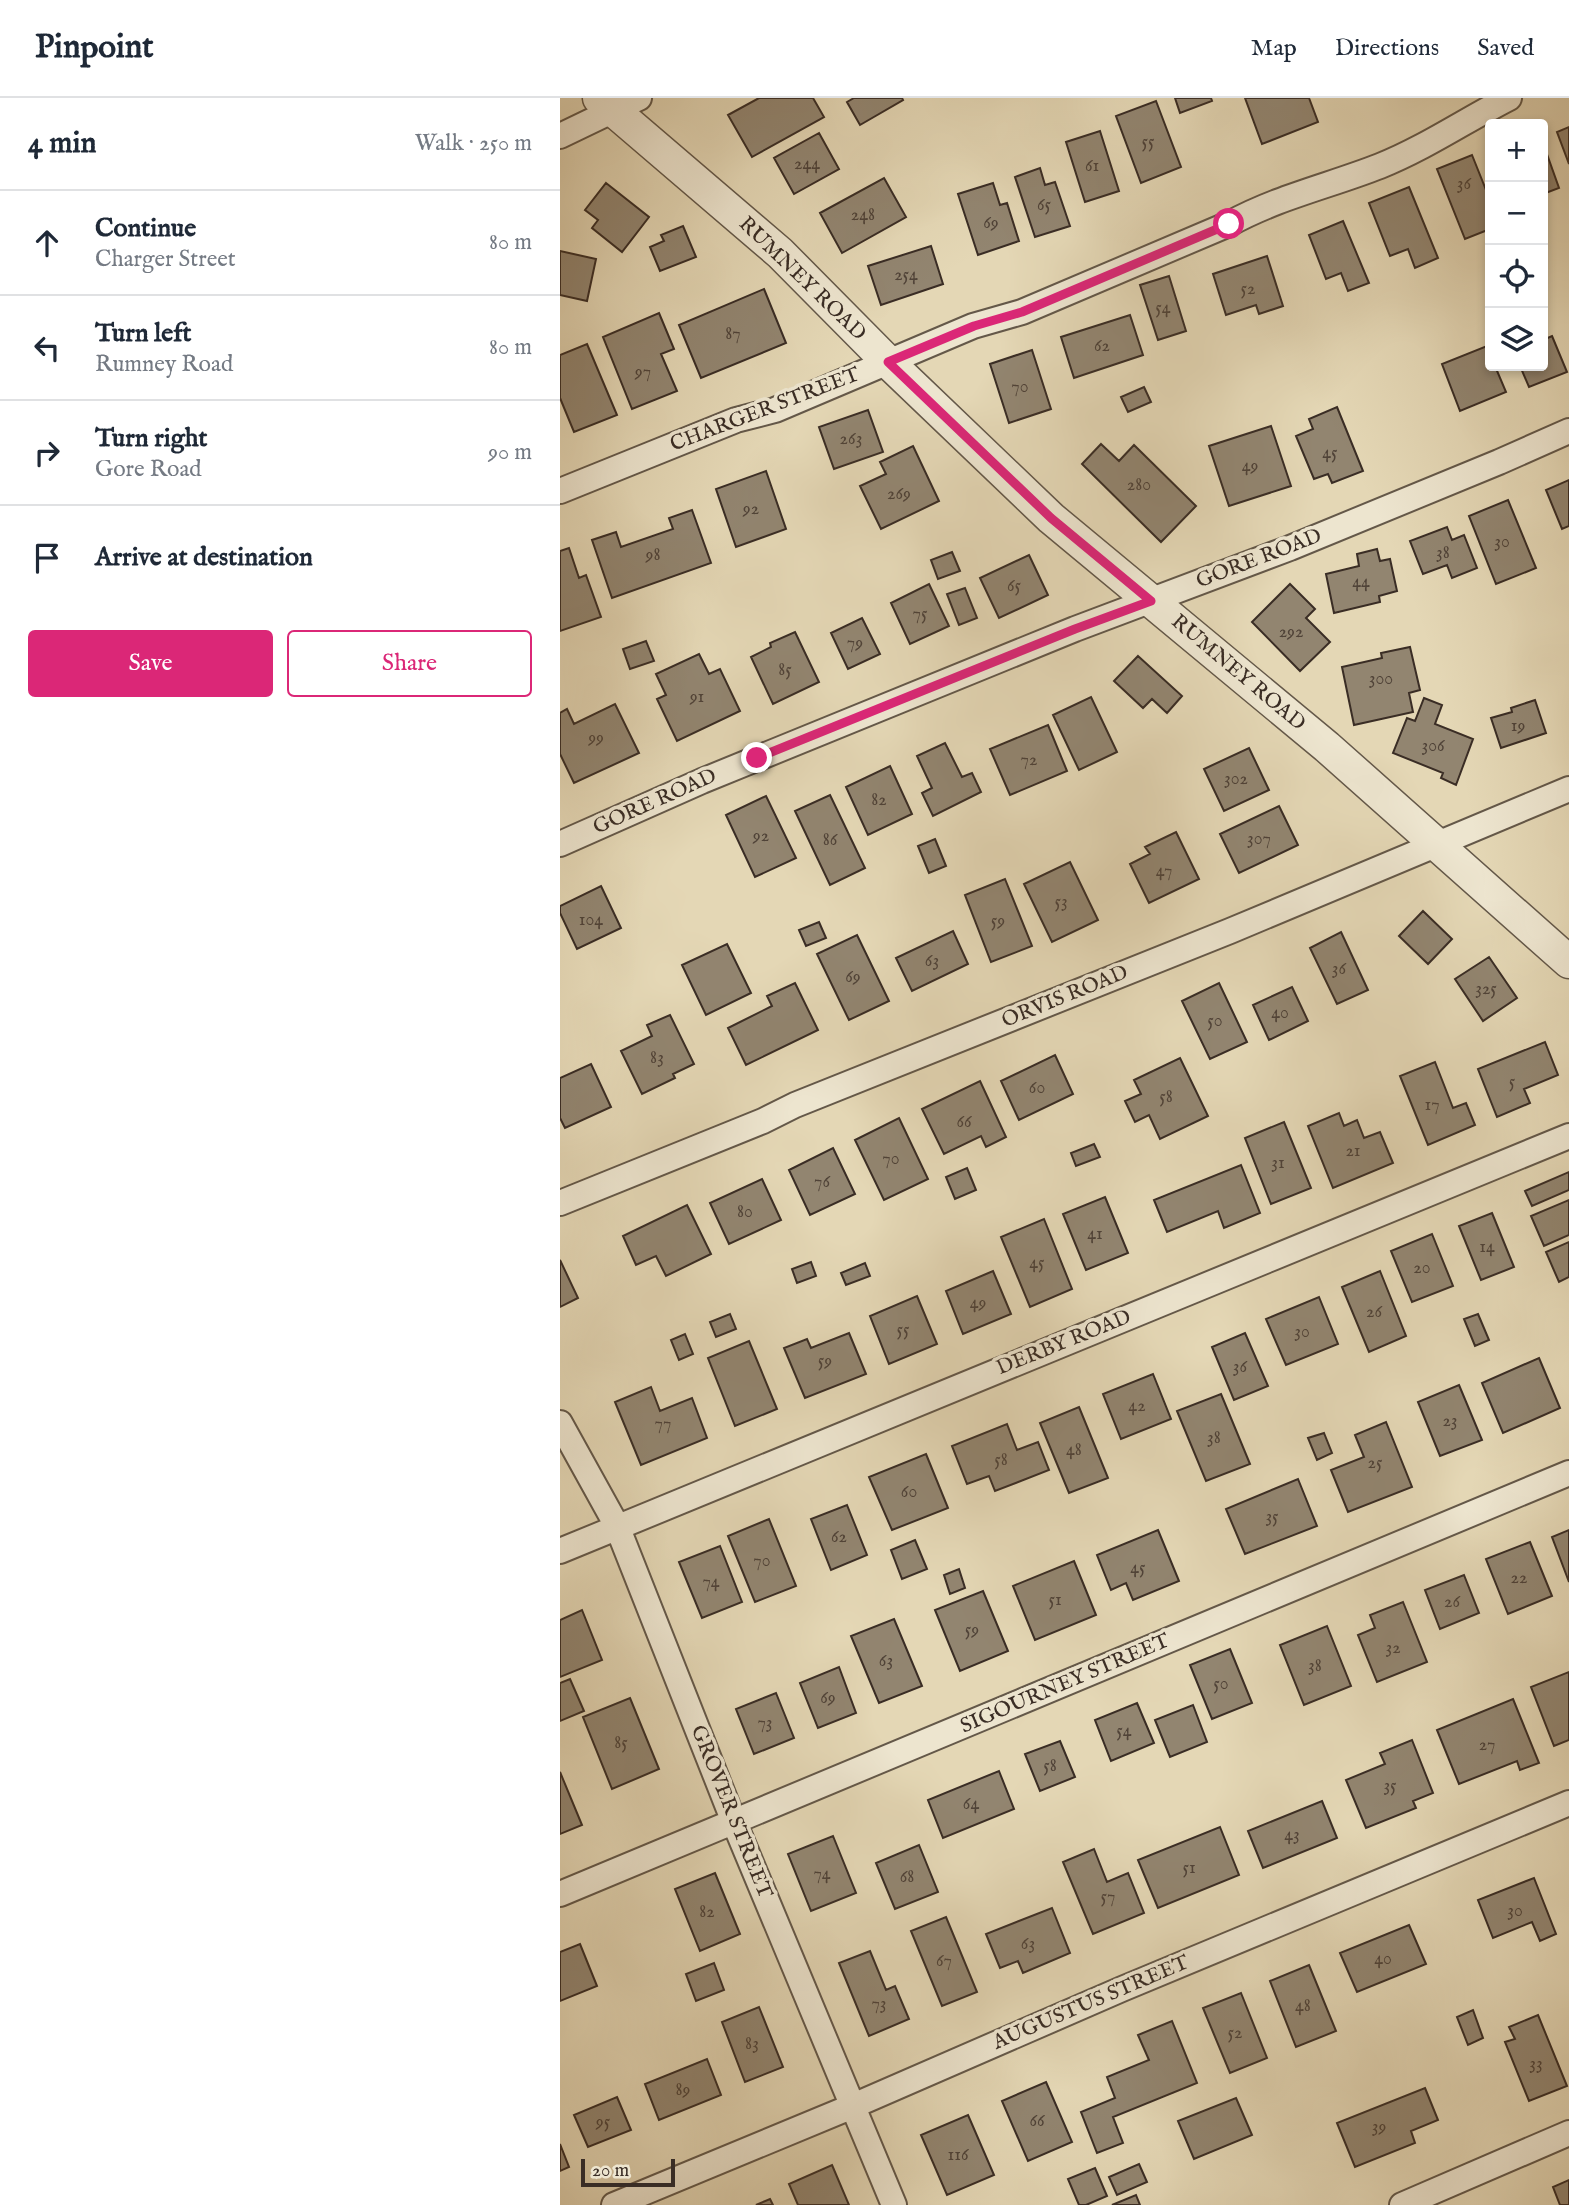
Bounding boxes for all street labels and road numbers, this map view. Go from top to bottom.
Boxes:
street label: RUMNEY ROAD [732,211,872,347]
street label: CHARGER STREET [666,361,864,459]
street label: GORE ROAD [1192,523,1326,595]
street label: RUMNEY ROAD [1165,609,1311,737]
street label: GORE ROAD [589,763,721,841]
street label: ORVIS ROAD [998,959,1132,1035]
street label: DERBY ROAD [993,1304,1135,1382]
street label: SIGOURNEY STREET [956,1627,1174,1740]
street label: GROVER STREET [684,1721,778,1903]
street label: AUGUSTUS STREET [988,1949,1194,2057]

